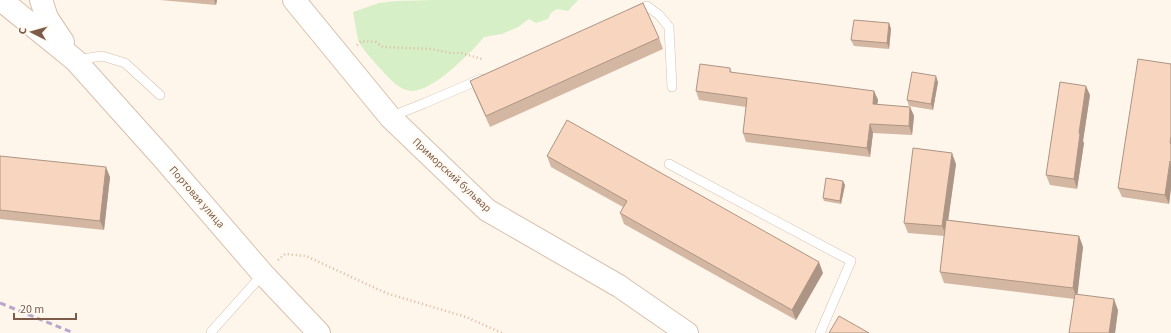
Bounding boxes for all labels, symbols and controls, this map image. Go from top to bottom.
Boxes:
north arrow [12,12,52,52]
text: С [15,26,30,35]
street label: Приморский бульвар [409,134,495,216]
street label: Портовая улица [166,163,228,231]
scale bar [14,295,76,321]
text: 20 m [20,301,44,318]

